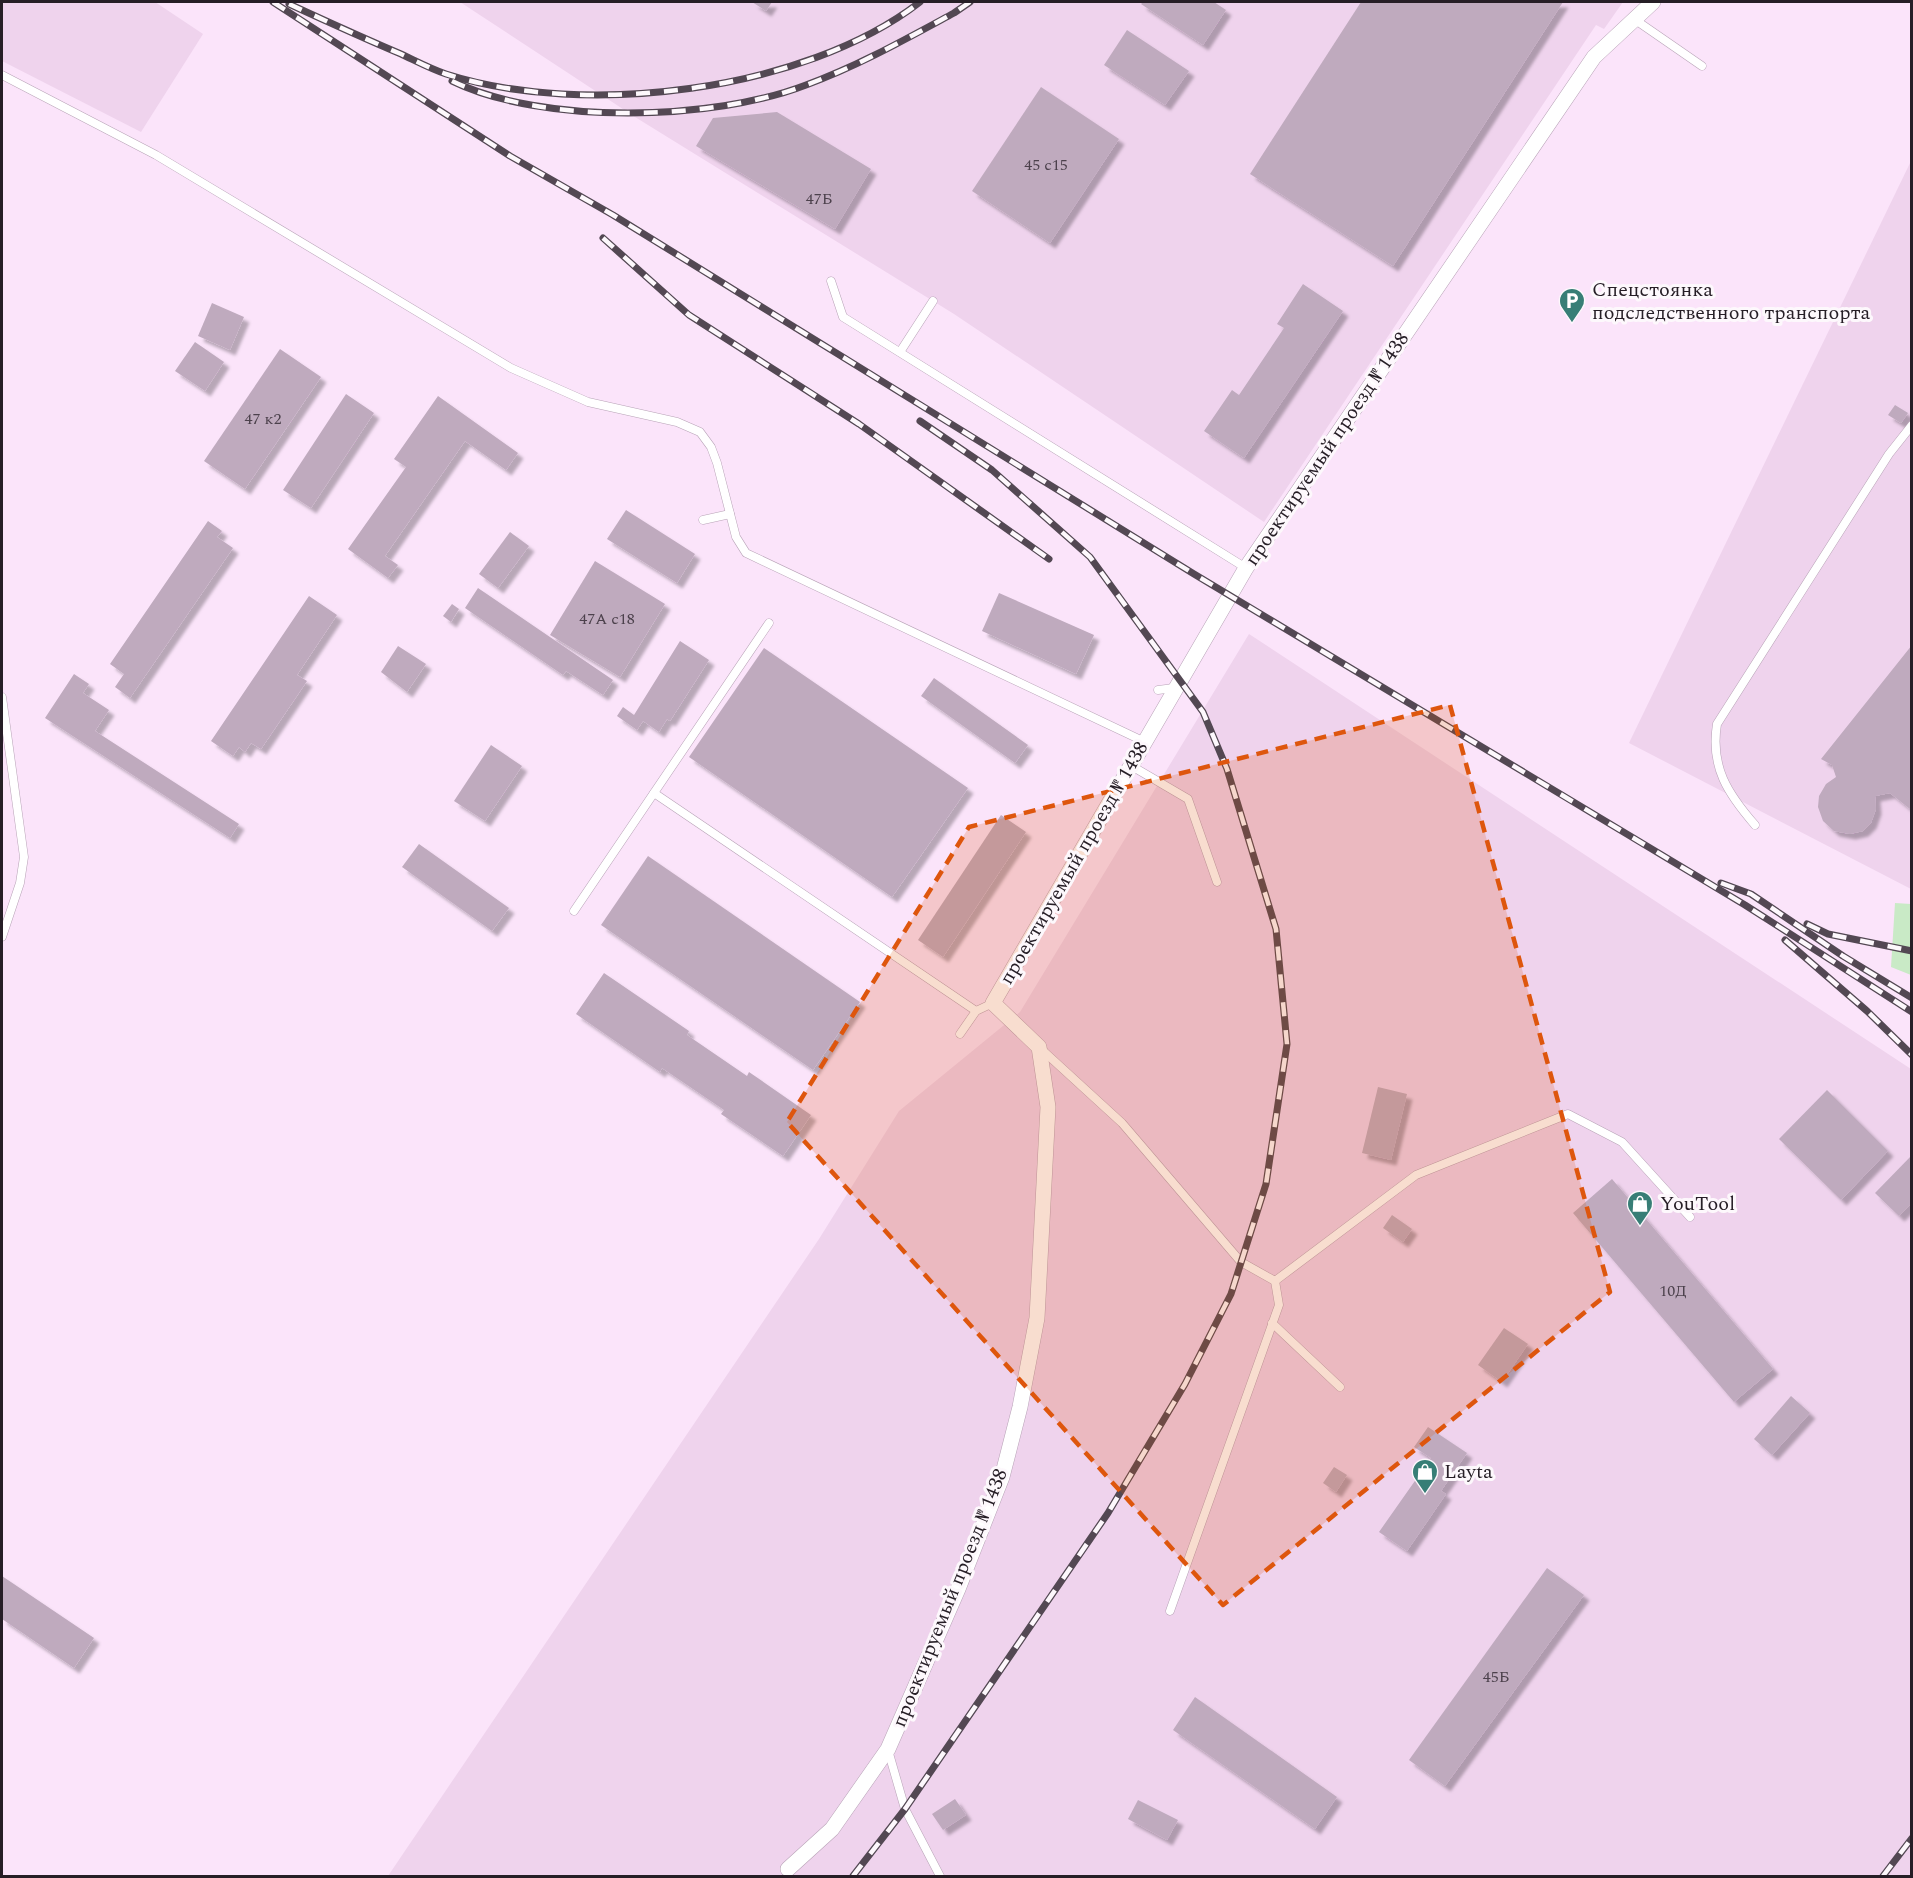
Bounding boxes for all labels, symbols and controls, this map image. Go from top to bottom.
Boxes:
house number: 45 с15 [1024,153,1068,177]
house number: 47Б [806,187,832,211]
place label: Спецстоянка подследственного транспорта [1592,275,1870,328]
parking icon: Спецстоянка подследственного транспорта [1557,286,1587,324]
street label: проектируемый проезд № 1438 [1237,326,1417,572]
house number: 47 к2 [245,407,281,431]
house number: 47А с18 [579,607,635,631]
street label: проектируемый проезд № 1438 [992,736,1156,990]
shop icon: YouTool [1625,1189,1655,1227]
place label: YouTool [1660,1189,1735,1219]
house number: 10Д [1659,1279,1687,1303]
shop icon: Layta [1410,1457,1440,1495]
place label: Layta [1444,1457,1493,1487]
street label: проектируемый проезд № 1438 [884,1464,1016,1732]
house number: 45Б [1483,1665,1509,1689]

